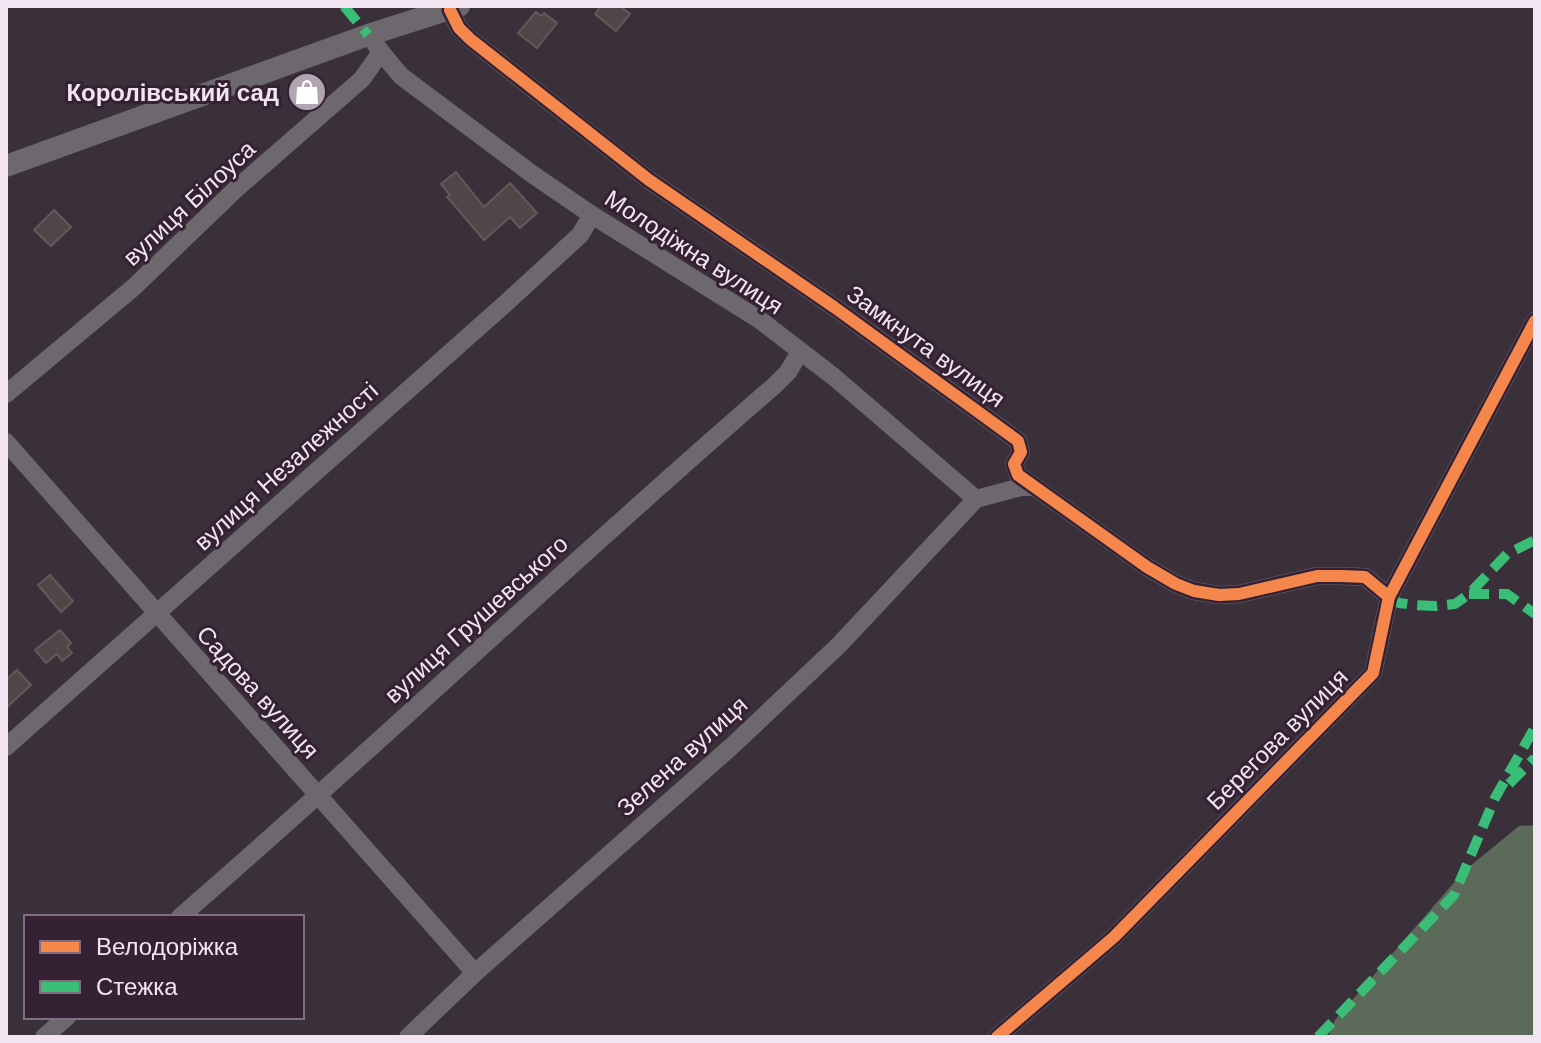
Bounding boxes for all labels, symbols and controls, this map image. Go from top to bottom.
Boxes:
shop icon: Королівський сад [286,71,328,113]
place label: Королівський сад [66,79,279,106]
street label: вулиця Білоуса [118,135,261,271]
street label: Молодіжна вулиця [600,184,788,320]
street label: Замкнута вулиця [842,280,1010,412]
street label: вулиця Незалежності [189,377,383,555]
street label: вулиця Грушевського [379,530,573,708]
street label: Садова вулиця [192,620,324,764]
street label: Берегова вулиця [1201,663,1353,815]
street label: Зелена вулиця [611,691,753,821]
legend [24,915,304,1019]
text: Велодоріжка [96,933,239,960]
text: Стежка [96,973,178,1000]

